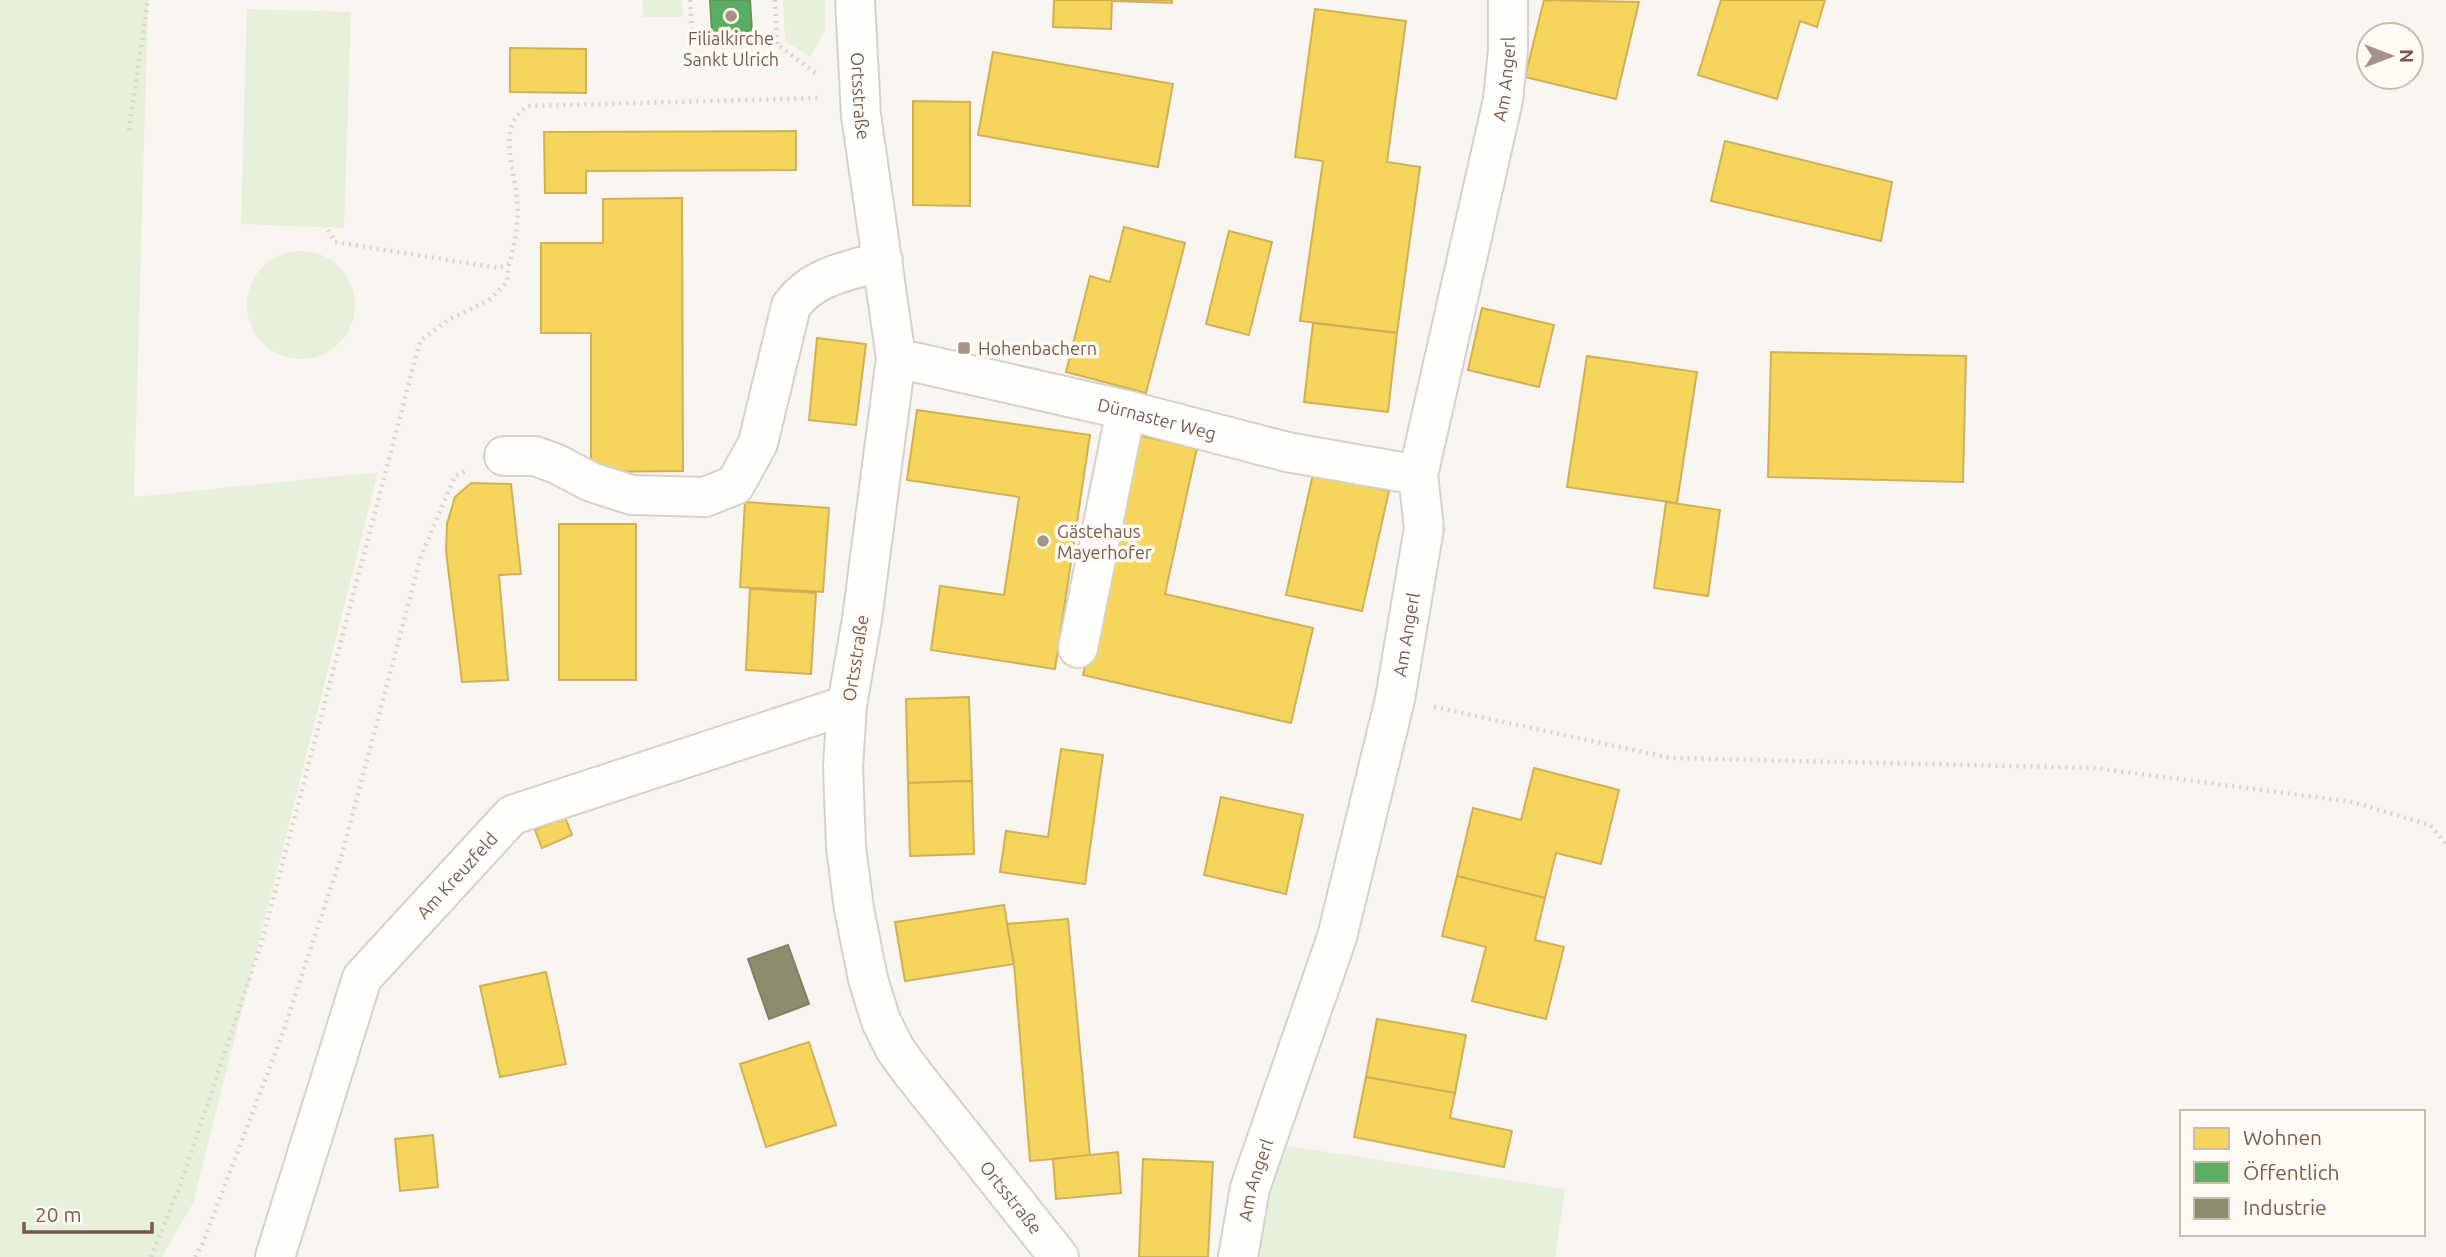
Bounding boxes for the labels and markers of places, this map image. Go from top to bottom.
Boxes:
marker: Filialkirche Sankt Ulrich [723,8,739,24]
place label: Filialkirche Sankt Ulrich [683,28,779,69]
place label: Hohenbachern [978,338,1097,358]
marker: Hohenbachern [956,340,972,356]
place label: Gästehaus Mayerhofer [1057,521,1152,562]
marker: Gästehaus Mayerhofer [1035,533,1051,549]

